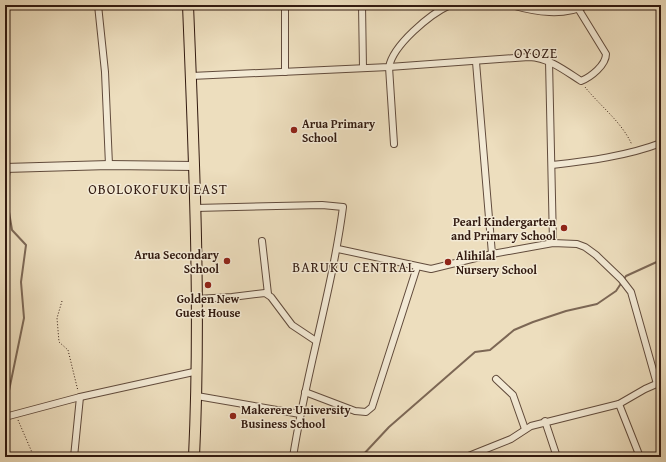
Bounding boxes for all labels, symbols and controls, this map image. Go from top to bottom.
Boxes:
district label: OYOZE [514,43,558,63]
place label: Arua Primary School [302,115,376,146]
marker: Arua Primary School [289,125,299,135]
district label: OBOLOKOFUKU EAST [88,179,228,199]
place label: Pearl Kindergarten and Primary School [451,213,556,244]
marker: Pearl Kindergarten and Primary School [559,223,569,233]
place label: Arua Secondary School [134,246,220,277]
place label: Alihilal Nursery School [456,247,537,278]
marker: Arua Secondary School [222,256,232,266]
district label: BARUKU CENTRAL [292,257,416,277]
marker: Alihilal Nursery School [443,257,453,267]
marker: Golden New Guest House [203,280,213,290]
place label: Golden New Guest House [175,290,241,321]
place label: Makerere University Business School [241,401,352,432]
marker: Makerere University Business School [228,411,238,421]

